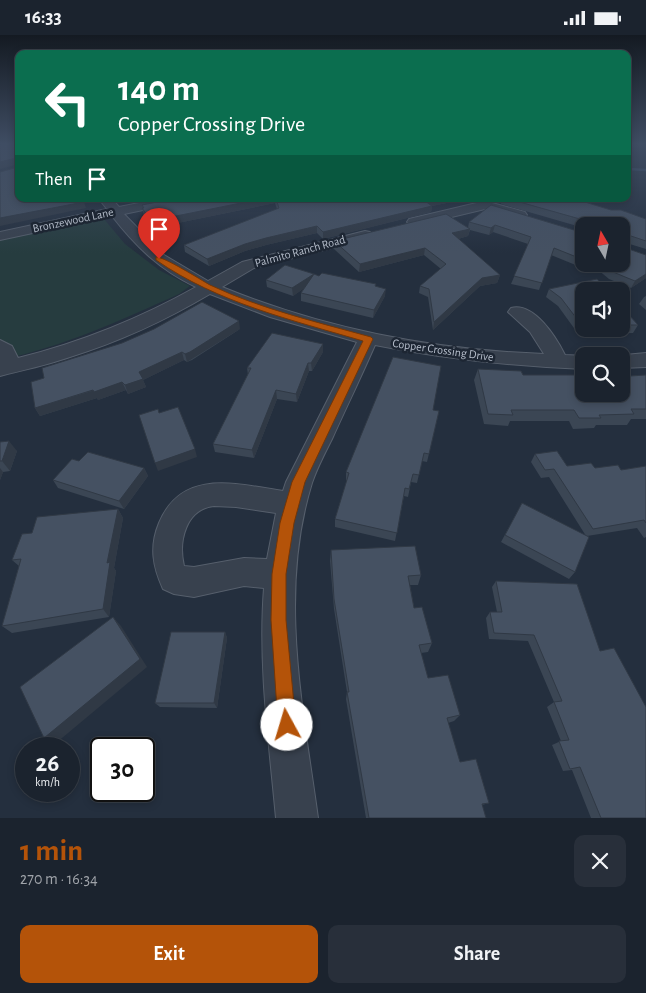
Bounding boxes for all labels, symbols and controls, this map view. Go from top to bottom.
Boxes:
text: 16:33 [25,8,62,27]
icon: left [35,70,100,135]
text: 140 m [118,72,200,107]
text: Copper Crossing Drive [118,113,305,135]
icon: arrive [83,165,111,193]
text: Then [35,170,73,189]
street label: Bronzewood Lane [31,206,115,234]
pin [138,208,180,259]
icon: arrive [145,215,173,243]
north arrow [575,217,630,273]
map controls [575,217,630,402]
street label: Palmito Ranch Road [253,233,347,269]
button: sound [575,282,630,337]
street label: Copper Crossing Drive [392,337,494,363]
button: search [575,347,630,402]
position arrow [260,698,312,750]
speed limit sign: 30 [90,737,155,802]
text: 26 [36,751,59,776]
text: km/h [35,776,60,788]
button: close [574,835,626,887]
text: 1 min [20,836,83,866]
text: 270 m · 16:34 [20,871,98,887]
button: Exit [20,925,318,983]
button: Share [328,925,626,983]

